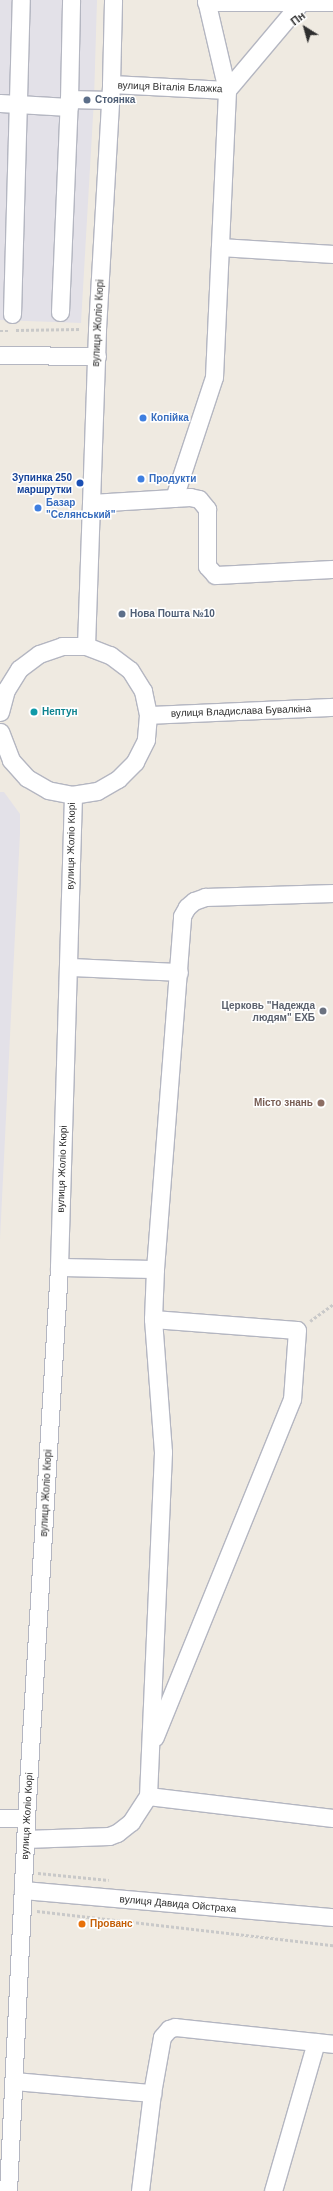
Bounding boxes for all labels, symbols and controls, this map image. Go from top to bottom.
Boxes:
north arrow [285,8,325,48]
text: Пн [288,9,307,28]
street label: вулиця Віталія Блажка [117,79,223,95]
place label: Стоянка [95,94,135,106]
marker: Стоянка [82,95,92,105]
street label: вулиця Жоліо Кюрі [90,279,106,367]
place label: Копійка [151,412,189,424]
marker: Копійка [138,413,148,423]
place label: Зупинка 250 маршрутки [12,471,72,494]
place label: Продукти [149,473,196,485]
marker: Продукти [136,474,146,484]
marker: Зупинка 250 маршрутки [75,478,85,488]
place label: Базар "Селянський" [46,496,116,520]
marker: Базар "Селянський" [33,503,43,513]
place label: Нова Пошта №10 [130,608,215,620]
marker: Нова Пошта №10 [117,609,127,619]
street label: вулиця Владислава Бувалкіна [171,703,311,719]
place label: Нептун [42,706,78,718]
marker: Нептун [29,707,39,717]
street label: вулиця Жоліо Кюрі [64,802,78,890]
place label: Церковь "Надежда людям" ЕХБ [222,999,315,1022]
marker: Церковь "Надежда людям" ЕХБ [318,1006,328,1016]
place label: Місто знань [254,1097,313,1109]
marker: Місто знань [316,1098,326,1108]
street label: вулиця Жоліо Кюрі [54,1125,70,1213]
street label: вулиця Жоліо Кюрі [38,1449,54,1537]
street label: вулиця Жоліо Кюрі [19,1772,35,1860]
street label: вулиця Давида Ойстраха [119,1893,237,1915]
place label: Прованс [90,1918,133,1930]
marker: Прованс [77,1919,87,1929]

